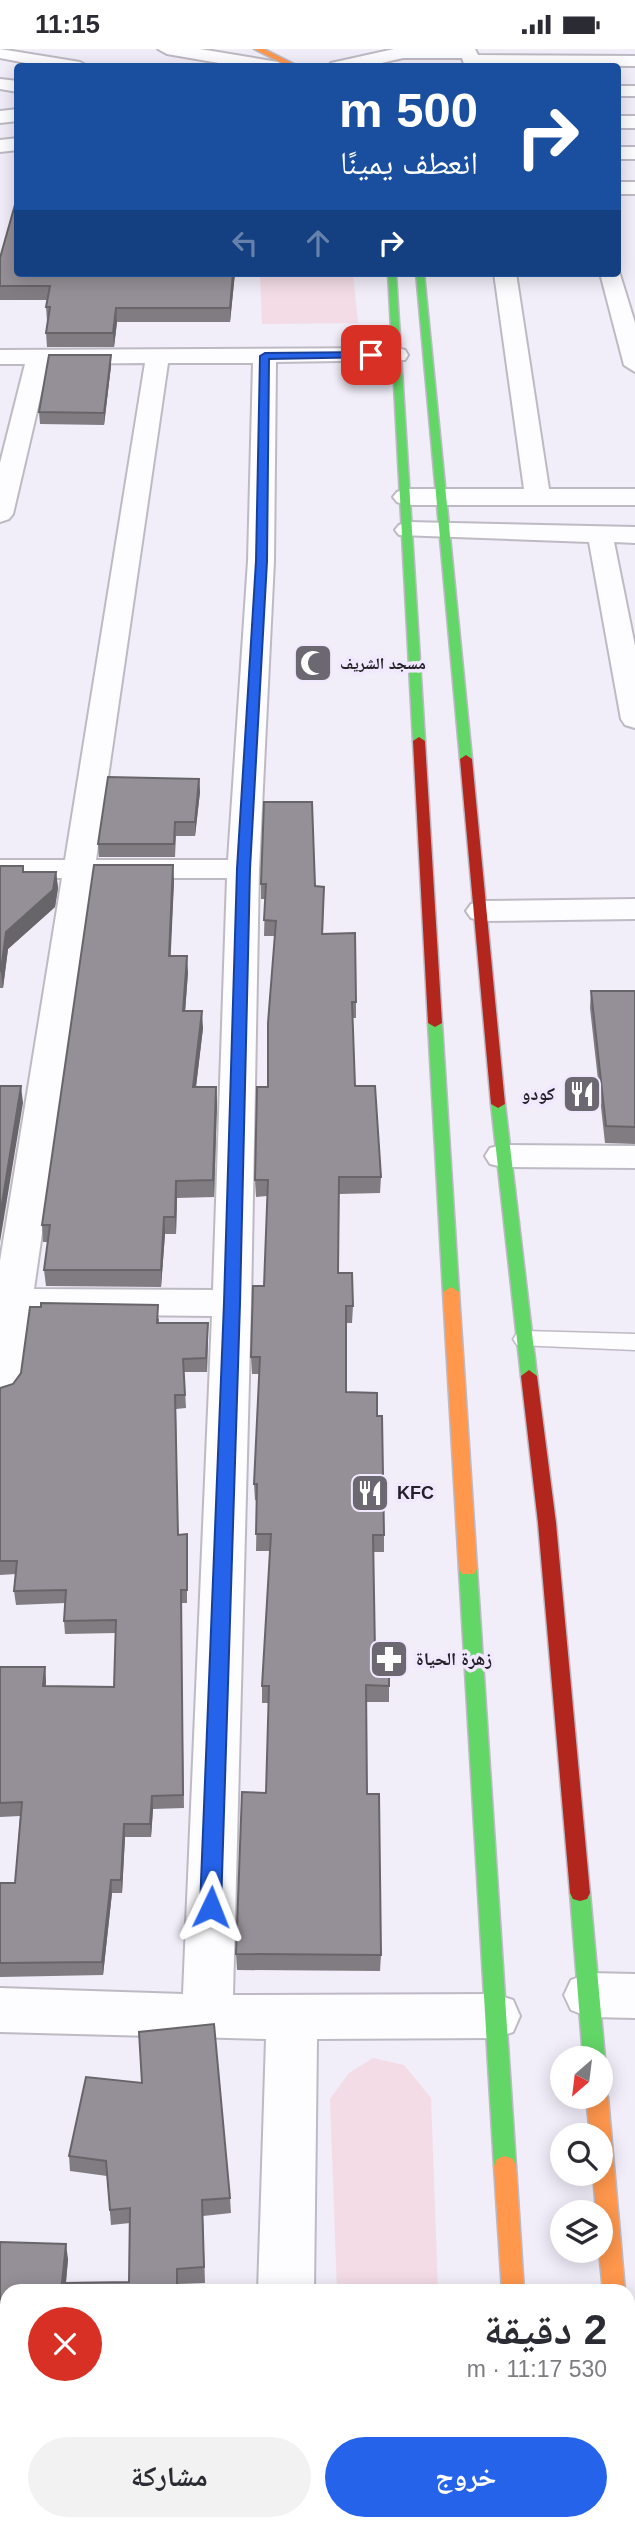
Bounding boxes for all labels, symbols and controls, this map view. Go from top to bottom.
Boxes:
text: 11:15 [35,9,100,39]
text: 500 m [339,83,478,137]
icon: right [502,91,593,182]
text: انعطف يمينًا [340,145,478,181]
icon: left [226,224,264,262]
icon: ahead [299,224,337,262]
icon: right [372,224,410,262]
pin [341,325,401,385]
icon: arrive [352,336,390,374]
mosque icon: مسجد الشريف [292,642,334,684]
place label: مسجد الشريف [340,655,426,672]
restaurant icon: كودو [561,1073,603,1115]
place label: كودو [521,1084,555,1104]
restaurant icon: KFC [349,1472,391,1514]
place label: KFC [397,1483,434,1503]
pharmacy icon: زهرة الحياة [368,1638,410,1680]
place label: زهرة الحياة [416,1649,492,1669]
position arrow [174,1870,248,1944]
north arrow [550,2046,612,2109]
map controls [550,2046,613,2263]
button: search [550,2123,613,2186]
button: layers [550,2200,613,2263]
text: 2 دقيقة [484,2306,607,2353]
button: close [28,2307,102,2381]
text: 530 m · 11:17 [467,2356,607,2382]
button: مشاركة [28,2437,311,2517]
button: خروج [325,2437,607,2517]

